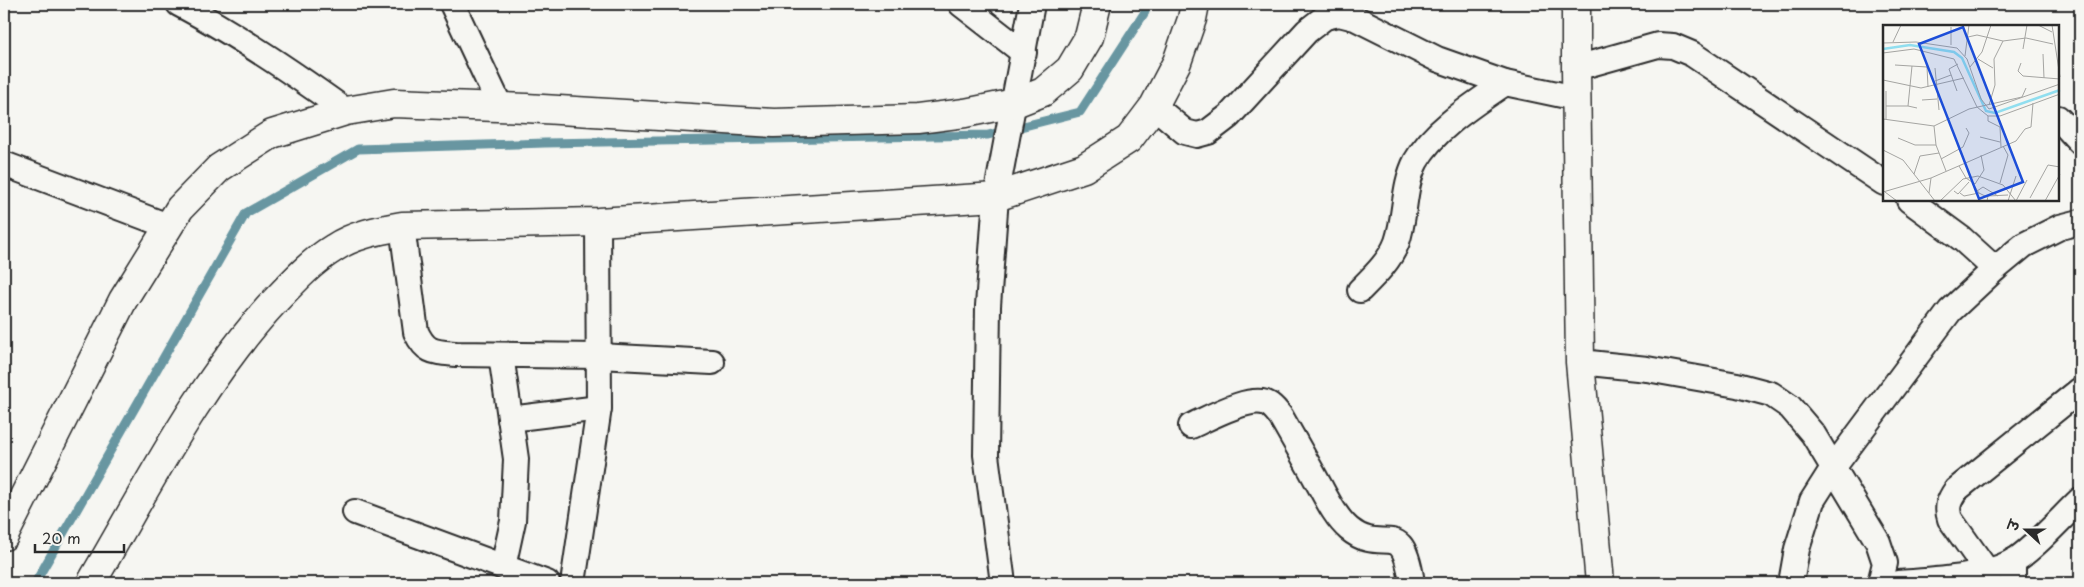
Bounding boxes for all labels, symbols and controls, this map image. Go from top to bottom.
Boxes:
inset map [1883,25,2059,201]
north arrow [2002,504,2052,554]
text: उ [2001,515,2025,535]
scale bar [35,522,124,554]
text: 20 m [42,526,81,549]

